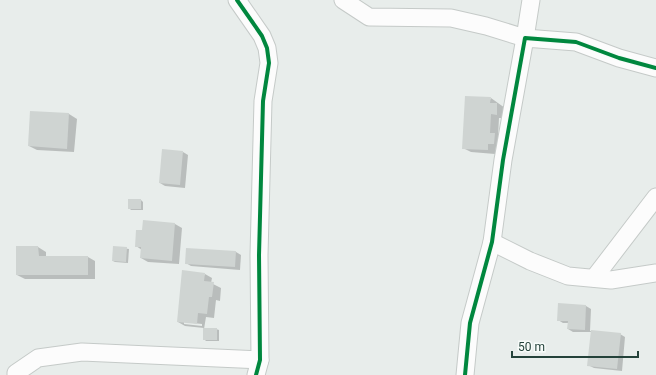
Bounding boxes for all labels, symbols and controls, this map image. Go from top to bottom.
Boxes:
scale bar [512,333,638,359]
text: 50 m [518,340,545,354]

